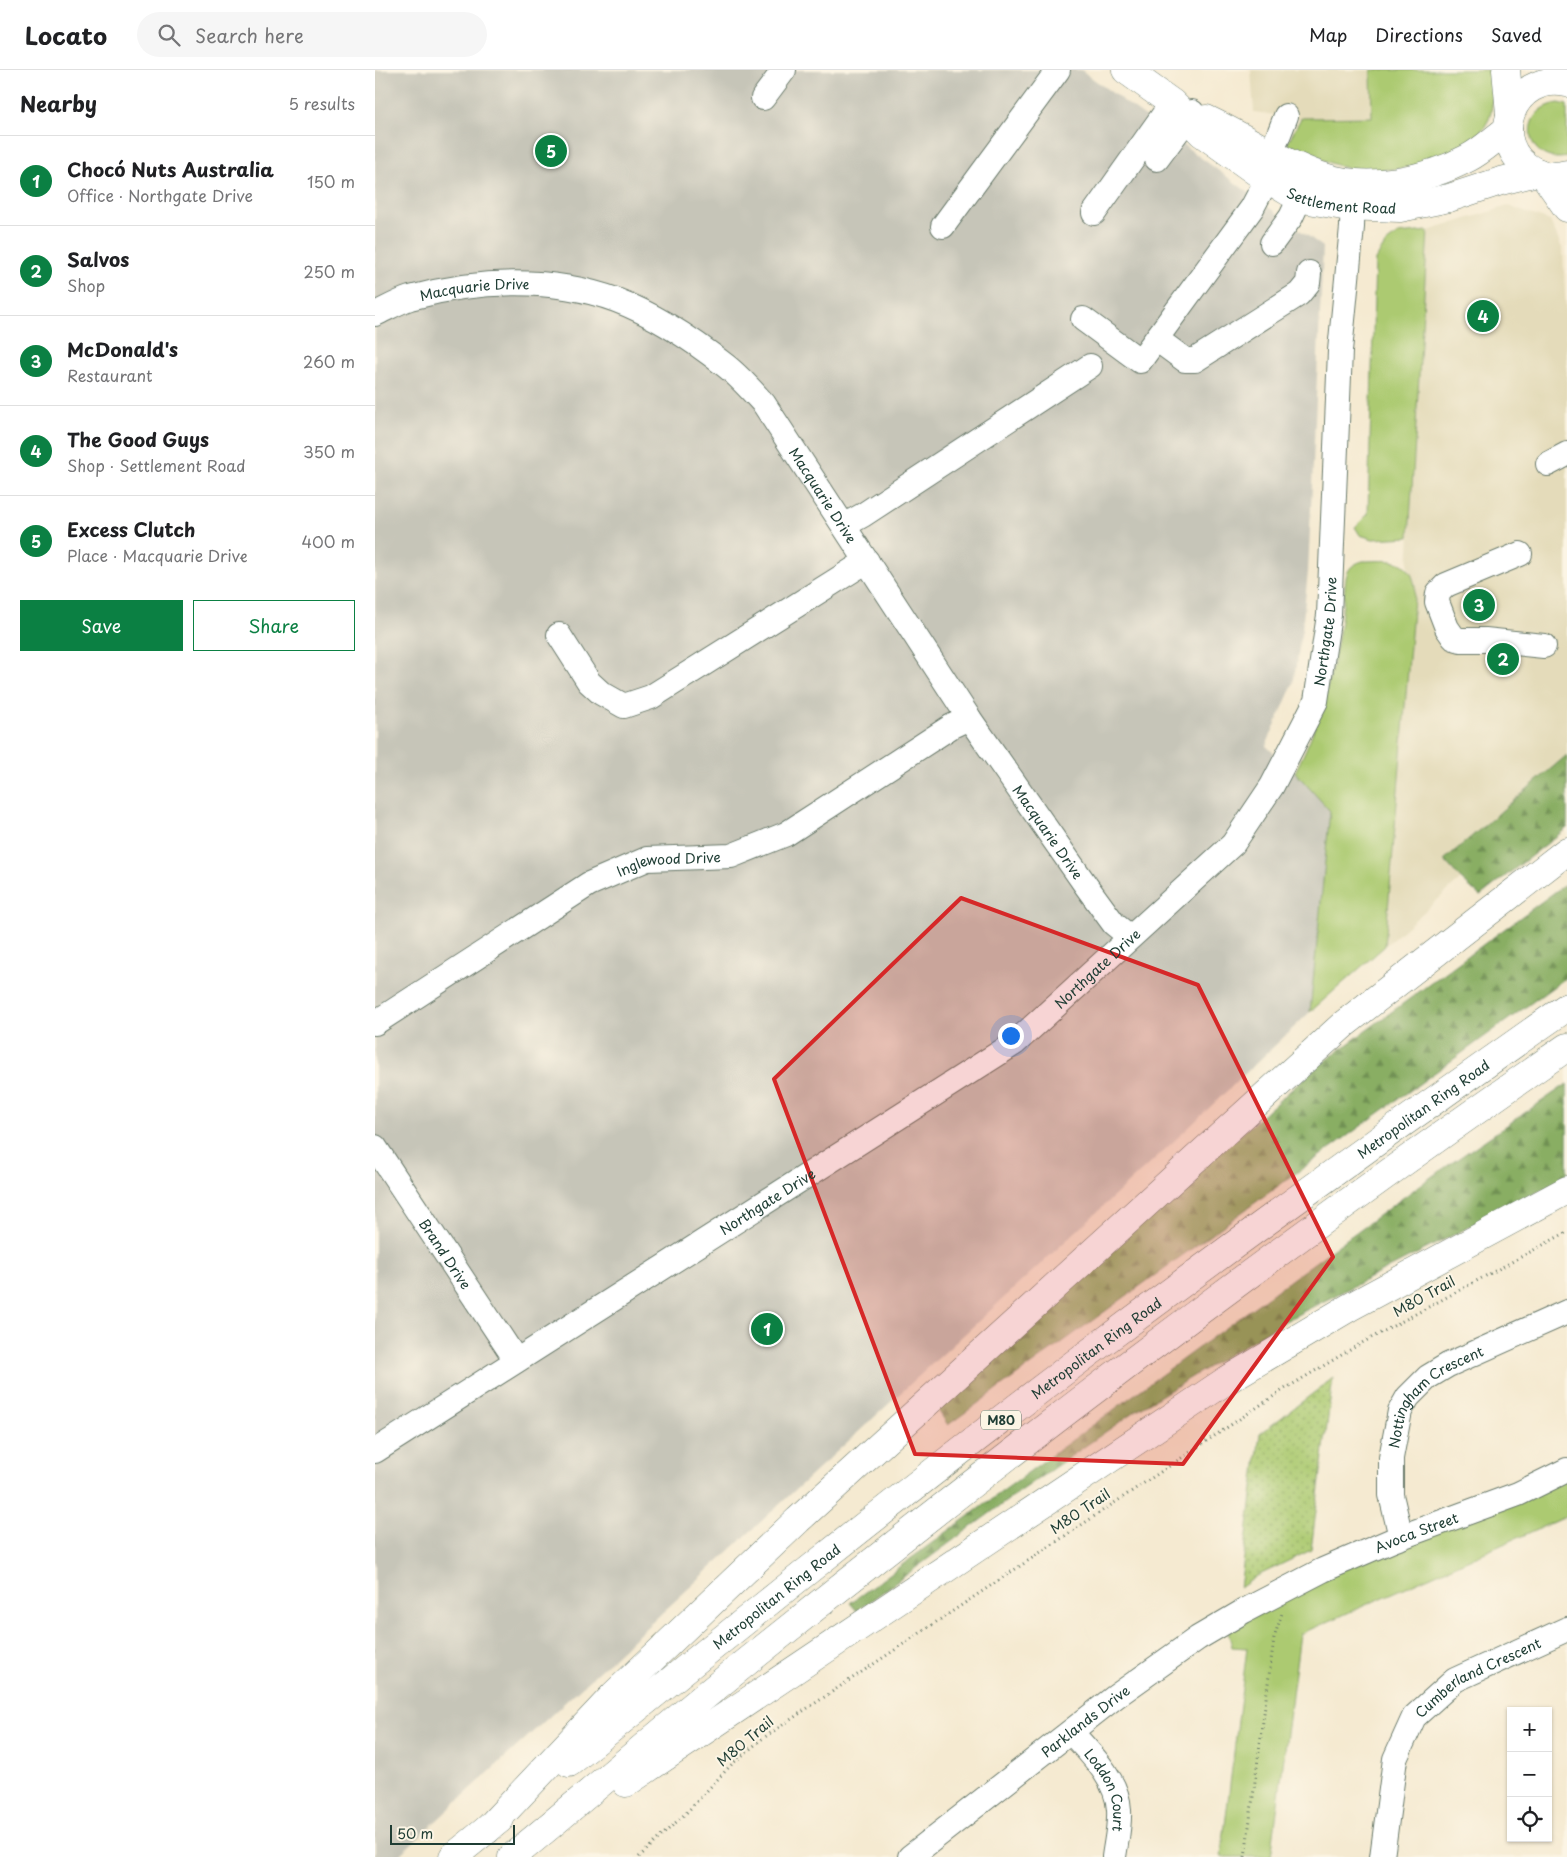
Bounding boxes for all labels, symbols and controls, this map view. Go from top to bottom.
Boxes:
search box [137,12,487,57]
text: Locato [25,17,107,53]
icon: search [155,21,183,49]
text: Search here [195,21,304,49]
text: Map [1309,21,1347,48]
text: Directions [1375,21,1463,48]
text: Saved [1491,21,1542,48]
text: Nearby [20,87,97,119]
text: 5 results [288,91,355,115]
pin: 5 [535,132,567,170]
text: Chocó Nuts Australia [67,155,274,183]
text: 1 [32,169,40,193]
text: 150 m [307,169,355,193]
street label: Settlement Road [1284,182,1397,218]
text: Office · Northgate Drive [67,183,253,207]
text: Salvos [67,245,129,273]
text: 2 [30,259,42,283]
text: 250 m [304,259,355,283]
text: Shop [67,273,105,297]
street label: Macquarie Drive [417,273,530,306]
pin: 4 [1467,297,1499,335]
text: McDonald's [67,335,178,363]
text: 3 [31,349,41,373]
text: 260 m [303,349,355,373]
text: Restaurant [67,363,153,387]
text: The Good Guys [67,425,209,453]
text: 4 [31,439,41,463]
text: 350 m [303,439,355,463]
street label: Macquarie Drive [784,443,862,547]
text: Shop · Settlement Road [67,453,246,477]
text: Excess Clutch [67,515,195,543]
text: 5 [31,529,41,553]
text: 400 m [302,529,355,553]
text: Place · Macquarie Drive [67,543,248,567]
street label: Northgate Drive [1308,576,1341,688]
pin: 3 [1463,586,1495,624]
button: Save [20,600,183,651]
button: Share [193,600,355,651]
pin: 2 [1487,640,1519,678]
street label: Macquarie Drive [1008,780,1089,883]
street label: Inglewood Drive [613,846,721,882]
street label: Northgate Drive [1049,923,1145,1013]
your location [998,1023,1024,1049]
street label: Metropolitan Ring Road [1352,1054,1494,1163]
street label: Northgate Drive [715,1163,819,1239]
street label: Brand Drive [415,1214,477,1293]
street label: M80 Trail [1389,1270,1459,1322]
street label: Metropolitan Ring Road [1026,1292,1166,1404]
pin: 1 [751,1310,783,1348]
street label: Nottingham Crescent [1383,1340,1487,1450]
road number: M80 [981,1410,1021,1430]
street label: M80 Trail [1046,1483,1114,1539]
street label: Avoca Street [1371,1506,1461,1557]
street label: Metropolitan Ring Road [708,1538,845,1654]
street label: Cumberland Crescent [1410,1632,1544,1722]
street label: Parklands Drive [1036,1679,1134,1762]
map controls [1507,1707,1552,1842]
button: + [1507,1707,1552,1752]
street label: M80 Trail [712,1711,778,1771]
street label: Loddon Court [1080,1743,1130,1833]
button: − [1507,1752,1552,1797]
button: locate [1507,1797,1552,1842]
scale bar [390,1822,515,1845]
text: 50 m [397,1823,433,1844]

